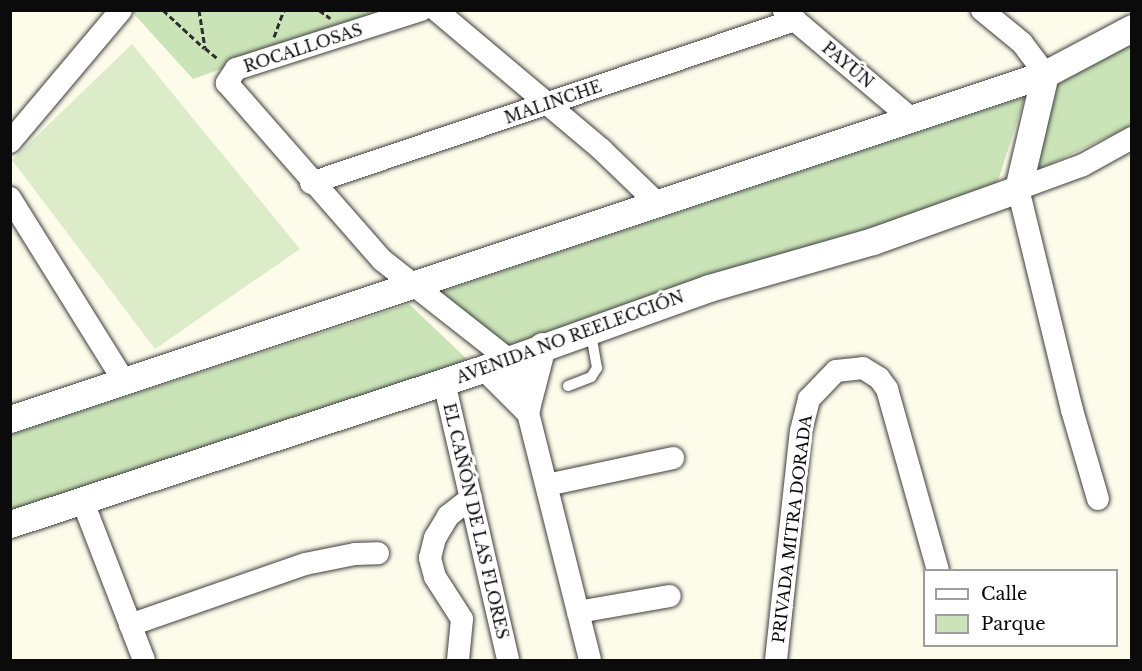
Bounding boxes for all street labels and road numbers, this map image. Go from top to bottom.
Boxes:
street label: ROCALLOSAS [241,20,365,76]
street label: PAYÚN [818,38,878,92]
street label: MALINCHE [502,76,604,128]
street label: AVENIDA NO REELECCIÓN [453,287,687,387]
street label: EL CAÑÓN DE LAS FLORES [439,401,513,641]
street label: PRIVADA MITRA DORADA [768,413,816,645]

